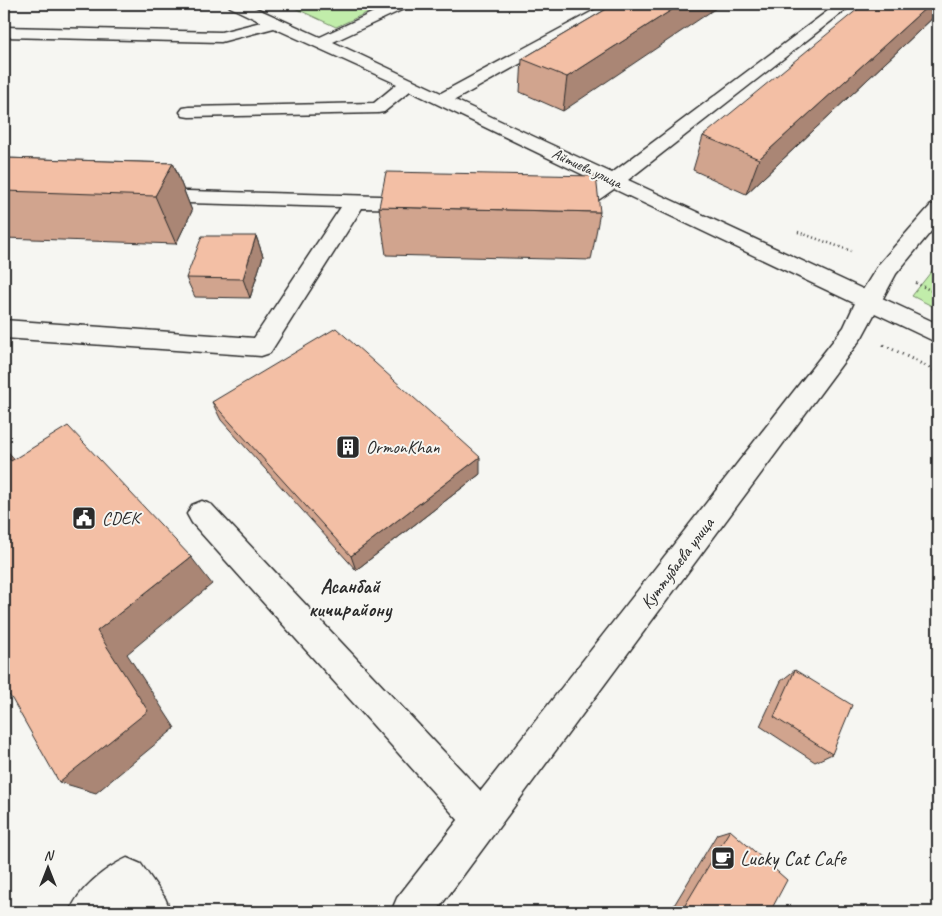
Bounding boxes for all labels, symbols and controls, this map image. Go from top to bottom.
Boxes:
street label: Айтиева улица [549,144,626,194]
building icon: OrmonKhan [335,434,361,460]
place label: OrmonKhan [366,436,441,458]
public building icon: CDEK [71,505,97,531]
place label: CDEK [102,507,142,529]
street label: Куттубаева улица [635,511,720,613]
district label: Асанбай кичирайону [308,574,393,623]
north arrow [22,844,72,894]
cafe icon: Lucky Cat Cafe [710,845,736,871]
place label: Lucky Cat Cafe [740,845,848,871]
text: N [44,847,55,864]

